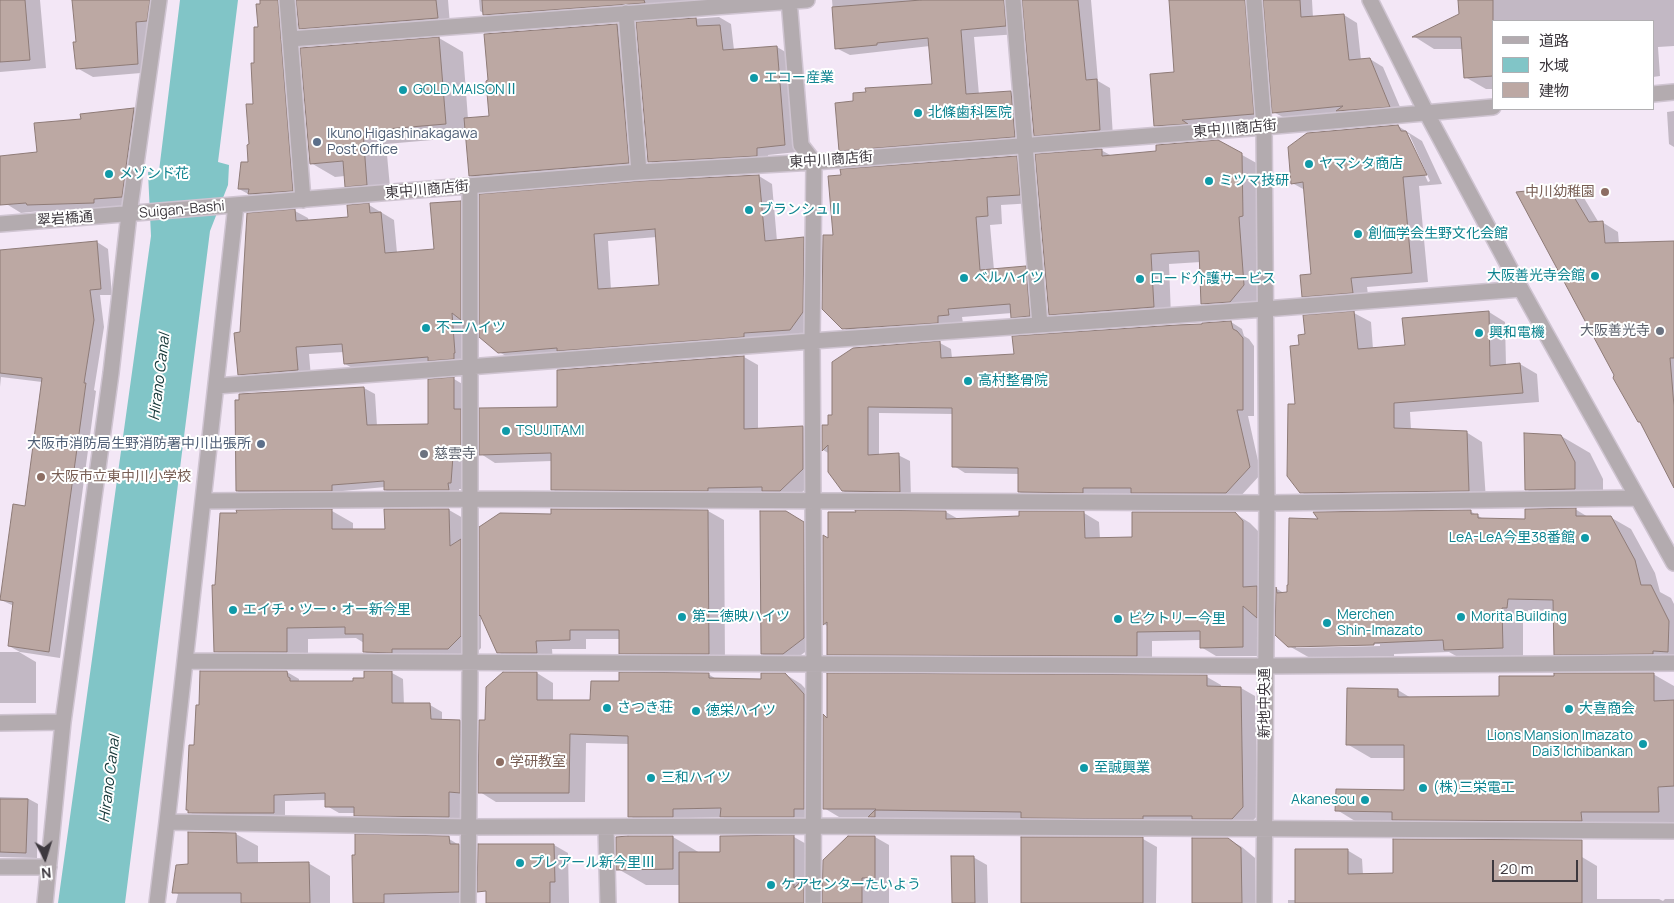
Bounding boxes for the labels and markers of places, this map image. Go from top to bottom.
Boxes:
place label: エコー産業 [764,70,834,86]
marker: エコー産業 [748,72,760,84]
place label: GOLD MAISONⅡ [413,82,519,98]
marker: GOLD MAISONⅡ [397,84,409,96]
place label: 北條歯科医院 [928,105,1012,121]
marker: 北條歯科医院 [912,107,924,119]
place label: Ikuno Higashinakagawa Post Office [327,126,477,158]
marker: Ikuno Higashinakagawa Post Office [311,136,323,148]
place label: ヤマシタ商店 [1319,156,1403,172]
marker: ヤマシタ商店 [1303,158,1315,170]
place label: メゾンド花 [119,166,189,182]
marker: メゾンド花 [103,168,115,180]
place label: ミツマ技研 [1219,173,1289,189]
marker: ミツマ技研 [1203,175,1215,187]
place label: 中川幼稚園 [1525,184,1595,200]
marker: 中川幼稚園 [1599,186,1611,198]
place label: ブランシュⅡ [759,202,843,218]
marker: ブランシュⅡ [743,204,755,216]
place label: 創価学会生野文化会館 [1368,226,1508,242]
marker: 創価学会生野文化会館 [1352,228,1364,240]
place label: 大阪善光寺会館 [1487,268,1585,284]
place label: ベルハイツ [974,270,1044,286]
marker: 大阪善光寺会館 [1589,270,1601,282]
place label: ロード介護サービス [1150,271,1276,287]
marker: ベルハイツ [958,272,970,284]
marker: ロード介護サービス [1134,273,1146,285]
place label: 不二ハイツ [436,320,506,336]
marker: 不二ハイツ [420,322,432,334]
place label: 大阪善光寺 [1580,323,1650,339]
place label: 興和電機 [1489,325,1545,341]
marker: 大阪善光寺 [1654,325,1666,337]
marker: 興和電機 [1473,327,1485,339]
place label: 高村整骨院 [978,373,1048,389]
marker: 高村整骨院 [962,375,974,387]
place label: TSUJITAMI [516,423,585,439]
marker: TSUJITAMI [500,425,512,437]
place label: 大阪市消防局生野消防署中川出張所 [27,436,251,452]
marker: 大阪市消防局生野消防署中川出張所 [255,438,267,450]
place label: 慈雲寺 [434,446,476,462]
marker: 慈雲寺 [418,448,430,460]
place label: 大阪市立東中川小学校 [51,469,191,485]
marker: 大阪市立東中川小学校 [35,471,47,483]
place label: LeA-LeA今里38番館 [1449,530,1575,546]
marker: LeA-LeA今里38番館 [1579,532,1591,544]
place label: エイチ・ツー・オー新今里 [243,602,411,618]
marker: エイチ・ツー・オー新今里 [227,604,239,616]
place label: Merchen Shin-Imazato [1337,607,1423,640]
place label: 第二徳映ハイツ [692,609,790,625]
place label: Morita Building [1471,609,1567,625]
marker: 第二徳映ハイツ [676,611,688,623]
place label: ビクトリー今里 [1128,611,1226,627]
marker: Morita Building [1455,611,1467,623]
marker: ビクトリー今里 [1112,613,1124,625]
marker: Merchen Shin-Imazato [1321,617,1333,629]
place label: さつき荘 [617,700,673,716]
place label: 大喜商会 [1579,701,1635,717]
marker: さつき荘 [601,702,613,714]
place label: 徳栄ハイツ [706,703,776,719]
marker: 大喜商会 [1563,703,1575,715]
marker: 徳栄ハイツ [690,705,702,717]
place label: Lions Mansion Imazato Dai3 Ichibankan [1487,728,1633,760]
marker: Lions Mansion Imazato Dai3 Ichibankan [1637,738,1649,750]
place label: 学研教室 [510,754,566,770]
marker: 学研教室 [494,756,506,768]
place label: 至誠興業 [1094,760,1150,776]
marker: 至誠興業 [1078,762,1090,774]
place label: 三和ハイツ [661,770,731,786]
marker: 三和ハイツ [645,772,657,784]
place label: (株)三栄電工 [1433,780,1515,796]
marker: (株)三栄電工 [1417,782,1429,794]
place label: Akanesou [1291,792,1355,808]
marker: Akanesou [1359,794,1371,806]
place label: プレアール新今里Ⅲ [530,855,655,871]
marker: プレアール新今里Ⅲ [514,857,526,869]
place label: ケアセンターたいよう [781,877,921,893]
marker: ケアセンターたいよう [765,879,777,891]

